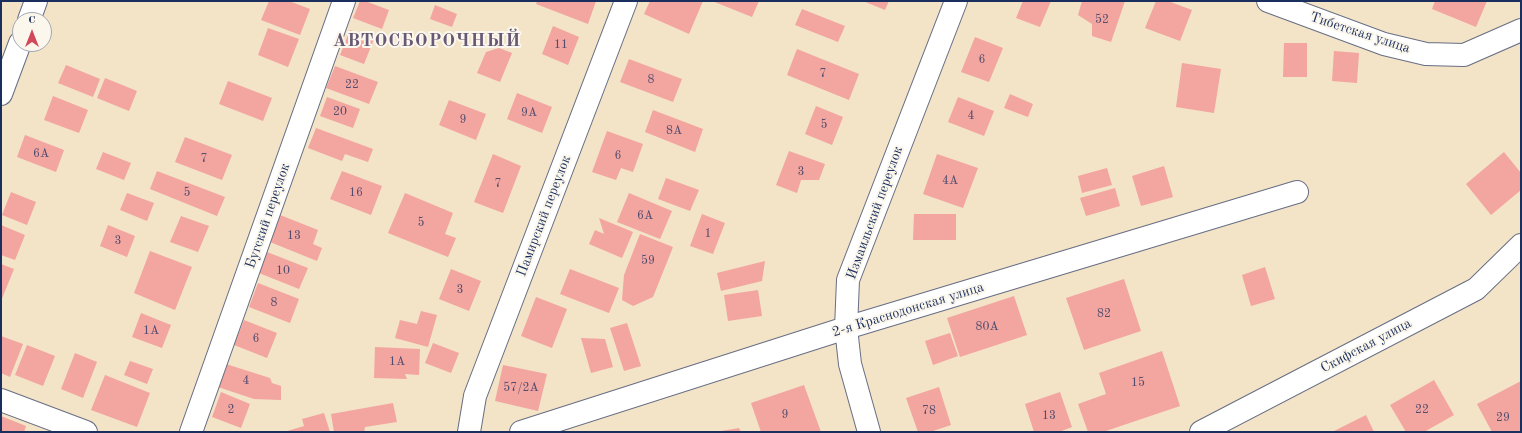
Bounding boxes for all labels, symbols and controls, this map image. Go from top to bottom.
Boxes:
street label: Тибетская улица [1308,9,1412,57]
north arrow [12,12,52,52]
house number: 52 [1095,13,1109,27]
text: С [28,15,36,26]
district label: АВТОСБОРОЧНЫЙ [333,30,521,52]
house number: 11 [554,38,568,52]
house number: 6 [979,53,985,67]
house number: 7 [820,67,826,81]
house number: 8 [648,73,654,87]
house number: 22 [345,78,359,92]
house number: 20 [333,105,347,119]
house number: 9А [521,106,537,120]
house number: 4 [968,109,974,123]
house number: 9 [460,113,466,127]
house number: 5 [821,118,827,132]
house number: 8А [666,124,682,138]
street label: Измаильский переулок [843,144,907,282]
house number: 6А [33,147,49,161]
house number: 6 [615,149,621,163]
house number: 7 [201,152,207,166]
street label: Памирский переулок [513,153,575,279]
street label: Бугский переулок [242,161,294,271]
house number: 3 [798,165,804,179]
house number: 4А [942,174,958,188]
house number: 7 [495,177,501,191]
house number: 5 [184,186,190,200]
house number: 16 [349,186,363,200]
house number: 6А [637,209,653,223]
house number: 5 [418,216,424,230]
house number: 1 [705,227,711,241]
house number: 13 [287,229,301,243]
house number: 3 [115,234,121,248]
house number: 59 [641,254,655,268]
house number: 10 [276,264,290,278]
street label: 2-я Краснодонская улица [830,279,986,341]
house number: 3 [457,283,463,297]
house number: 8 [271,296,277,310]
house number: 82 [1097,307,1111,321]
street label: Скифская улица [1318,315,1414,377]
house number: 80А [975,320,999,334]
house number: 1А [143,324,159,338]
house number: 6 [253,332,259,346]
house number: 1А [389,355,405,369]
house number: 4 [243,374,249,388]
house number: 15 [1131,376,1145,390]
house number: 57/2А [503,381,539,395]
house number: 2 [228,403,234,417]
house number: 22 [1415,403,1429,417]
house number: 78 [922,404,936,418]
house number: 9 [782,408,788,422]
house number: 13 [1042,409,1056,423]
house number: 29 [1496,411,1510,425]

